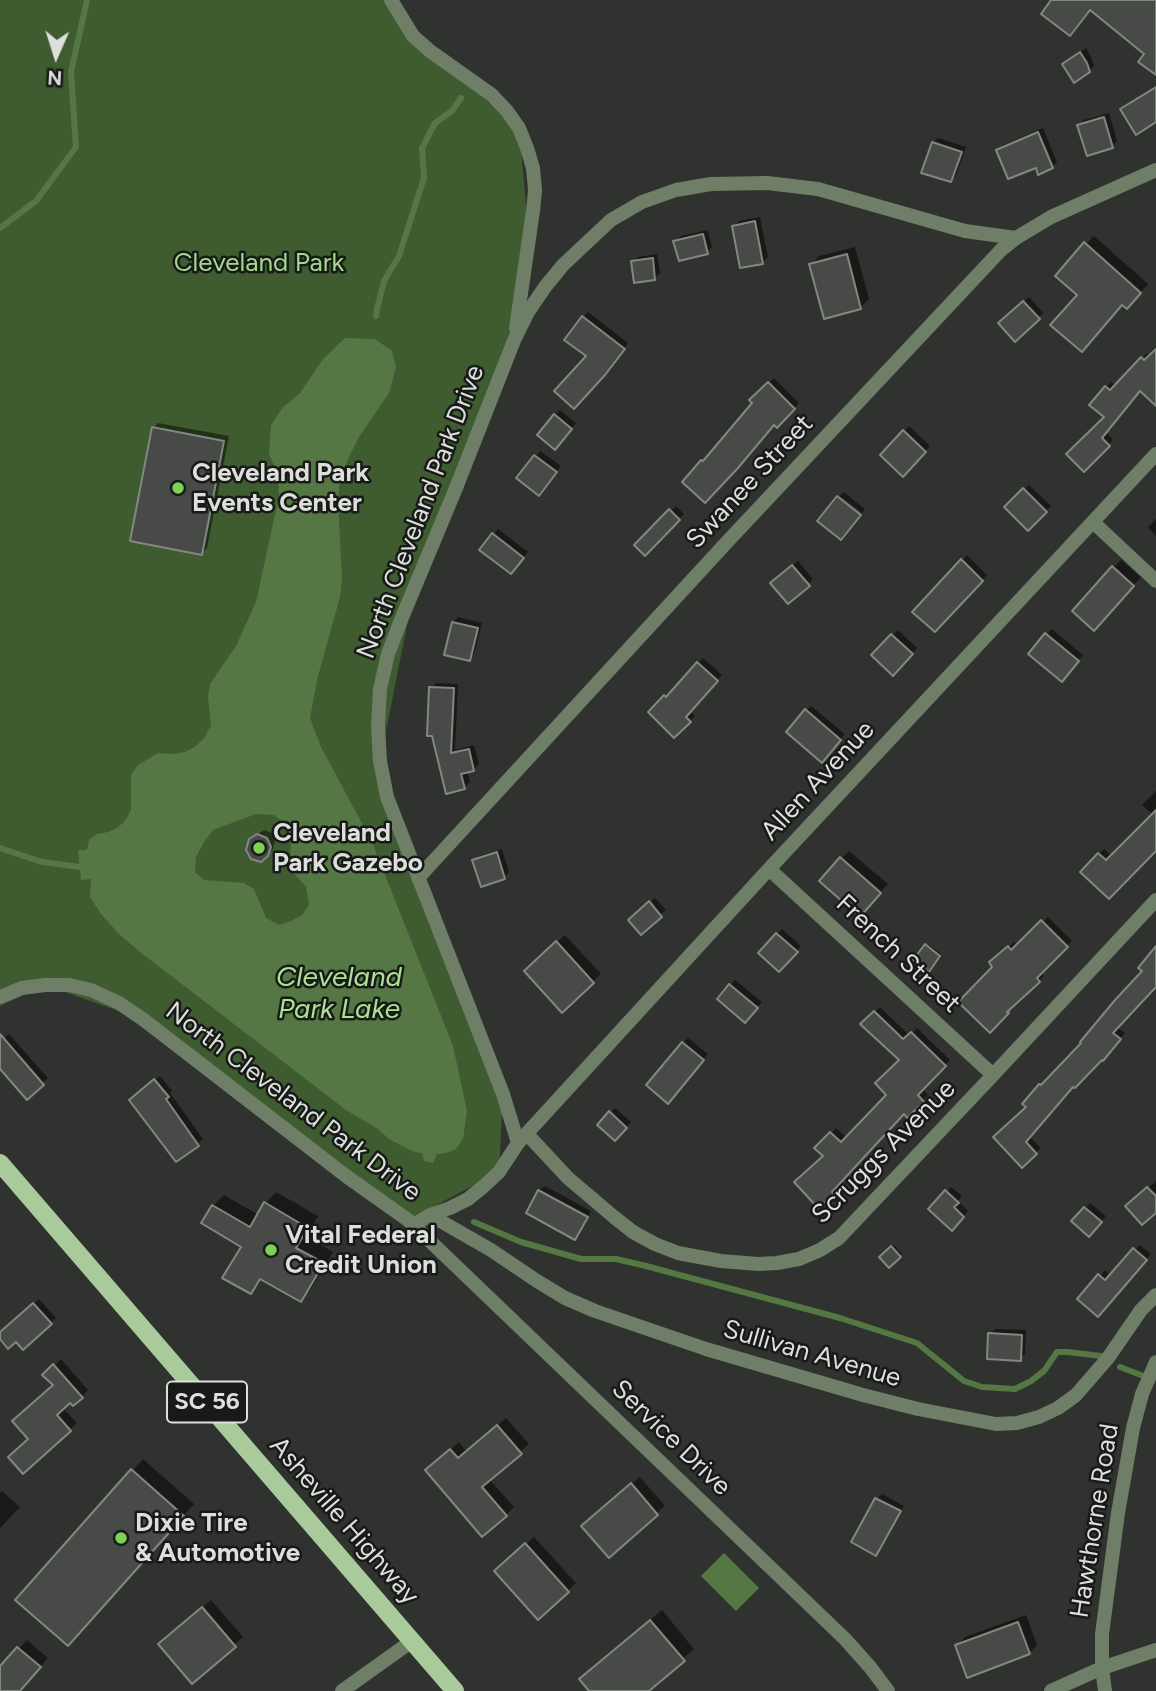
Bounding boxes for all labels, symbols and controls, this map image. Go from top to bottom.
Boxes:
north arrow [21,21,91,91]
text: N [47,66,63,89]
park label: Cleveland Park [174,247,344,279]
street label: North Cleveland Park Drive [351,361,491,663]
street label: Swanee Street [680,409,820,555]
place label: Cleveland Park Events Center [192,457,369,518]
marker: Cleveland Park Events Center [170,480,186,496]
street label: Allen Avenue [755,715,881,847]
place label: Cleveland Park Gazebo [273,817,423,878]
marker: Cleveland Park Gazebo [251,840,267,856]
street label: French Street [829,888,967,1020]
water label: Cleveland Park Lake [276,961,402,1027]
street label: North Cleveland Park Drive [159,996,427,1208]
street label: Scruggs Avenue [806,1074,962,1230]
place label: Vital Federal Credit Union [285,1219,437,1280]
marker: Vital Federal Credit Union [263,1242,279,1258]
street label: Sullivan Avenue [720,1314,904,1394]
street label: Service Drive [605,1374,737,1502]
road number: SC 56 [167,1382,247,1422]
street label: Hawthorne Road [1064,1422,1126,1620]
street label: Asheville Highway [263,1431,425,1611]
place label: Dixie Tire & Automotive [135,1507,300,1568]
marker: Dixie Tire & Automotive [113,1530,129,1546]

